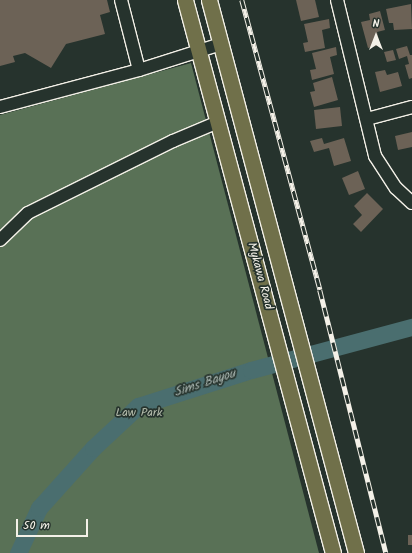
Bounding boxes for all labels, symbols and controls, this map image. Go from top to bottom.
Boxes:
text: N [373,15,379,33]
north arrow [356,16,396,56]
street label: Mykawa Road [244,241,276,311]
water label: Sims Bayou [172,367,238,401]
park label: Law Park [116,406,162,420]
scale bar [18,511,90,537]
text: 50 m [23,516,50,535]

